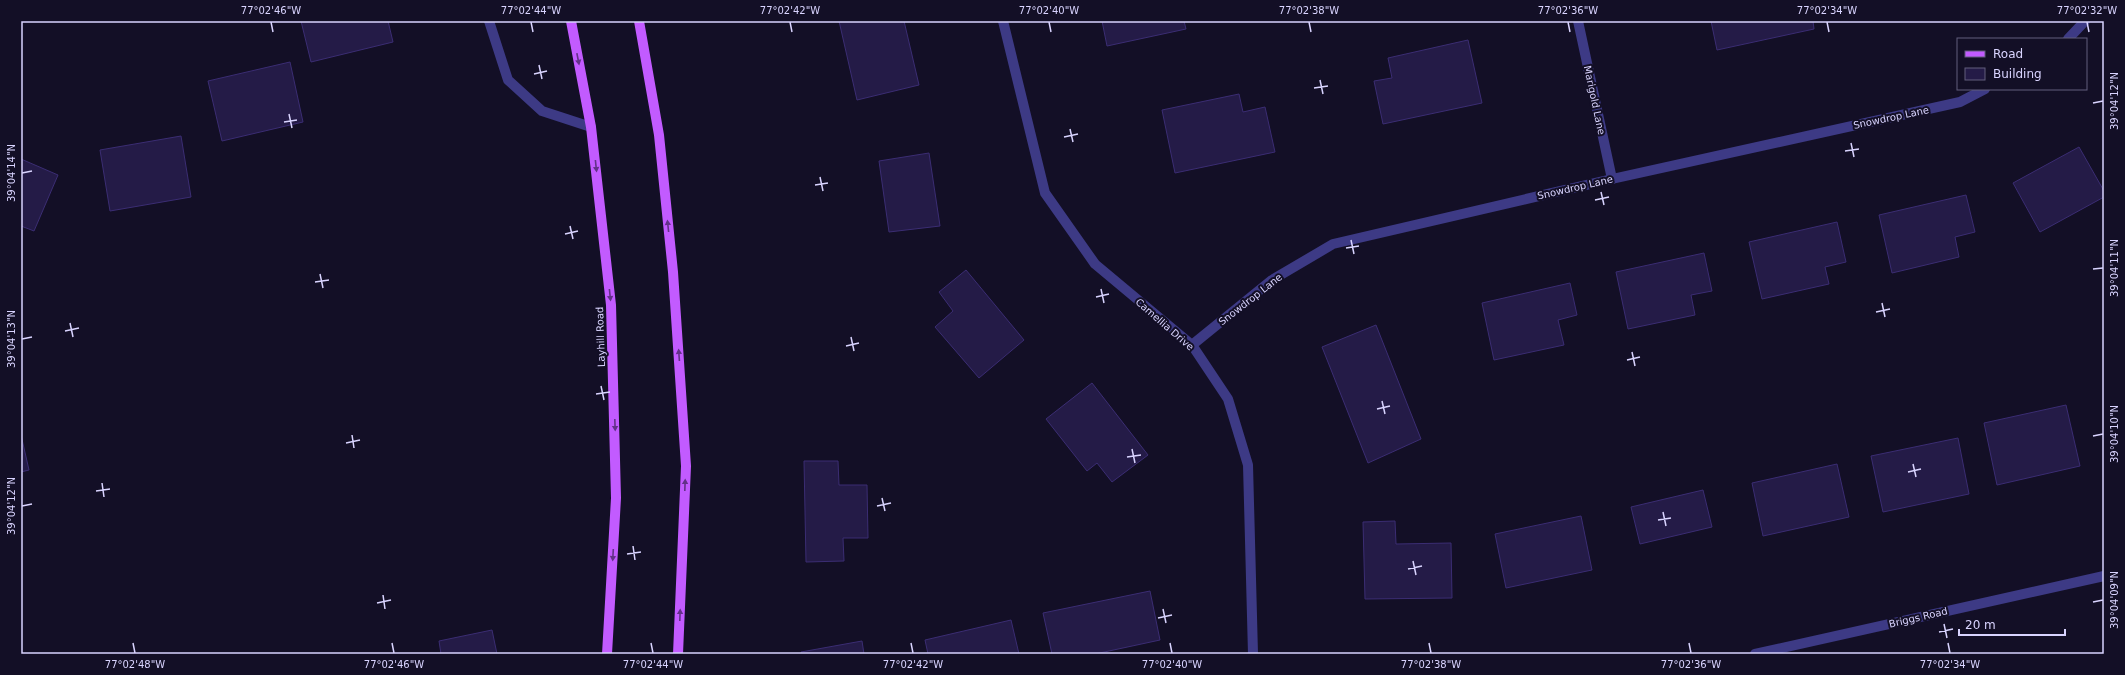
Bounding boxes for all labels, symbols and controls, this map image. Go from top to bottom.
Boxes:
text: 77°02'46"W [241,5,301,16]
text: 77°02'44"W [501,5,561,16]
text: 77°02'42"W [760,5,820,16]
text: 77°02'40"W [1019,5,1079,16]
text: 77°02'38"W [1279,5,1339,16]
text: 77°02'36"W [1538,5,1598,16]
text: 77°02'34"W [1797,5,1857,16]
text: 77°02'32"W [2057,5,2117,16]
legend [1957,38,2087,90]
text: Road [1993,47,2023,61]
one-way arrow [576,53,582,65]
street label: Marigold Lane [1582,64,1607,136]
text: Building [1993,67,2042,81]
text: 39°04'12"N [2109,72,2120,130]
street label: Snowdrop Lane [1852,104,1930,131]
text: 39°04'14"N [6,144,17,202]
one-way arrow [592,159,599,172]
street label: Snowdrop Lane [1536,173,1614,202]
one-way arrow [665,220,672,232]
text: 39°04'11"N [2109,239,2120,297]
street label: Snowdrop Lane [1217,271,1284,327]
one-way arrow [607,289,613,301]
street label: Camellia Drive [1133,296,1196,353]
street label: Layhill Road [594,307,607,367]
text: 39°04'13"N [6,310,17,368]
one-way arrow [675,349,682,361]
text: 39°04'10"N [2109,405,2120,463]
one-way arrow [611,419,618,431]
text: 39°04'12"N [6,477,17,535]
one-way arrow [682,478,688,491]
one-way arrow [609,548,616,561]
text: 39°04'09"N [2109,571,2120,629]
street label: Briggs Road [1888,605,1949,630]
one-way arrow [676,609,683,621]
scale bar [1959,611,2065,637]
text: 20 m [1965,618,1996,632]
text: 77°02'48"W [105,659,165,670]
text: 77°02'46"W [364,659,424,670]
text: 77°02'44"W [623,659,683,670]
text: 77°02'42"W [883,659,943,670]
text: 77°02'40"W [1142,659,1202,670]
text: 77°02'38"W [1401,659,1461,670]
text: 77°02'36"W [1661,659,1721,670]
text: 77°02'34"W [1920,659,1980,670]

